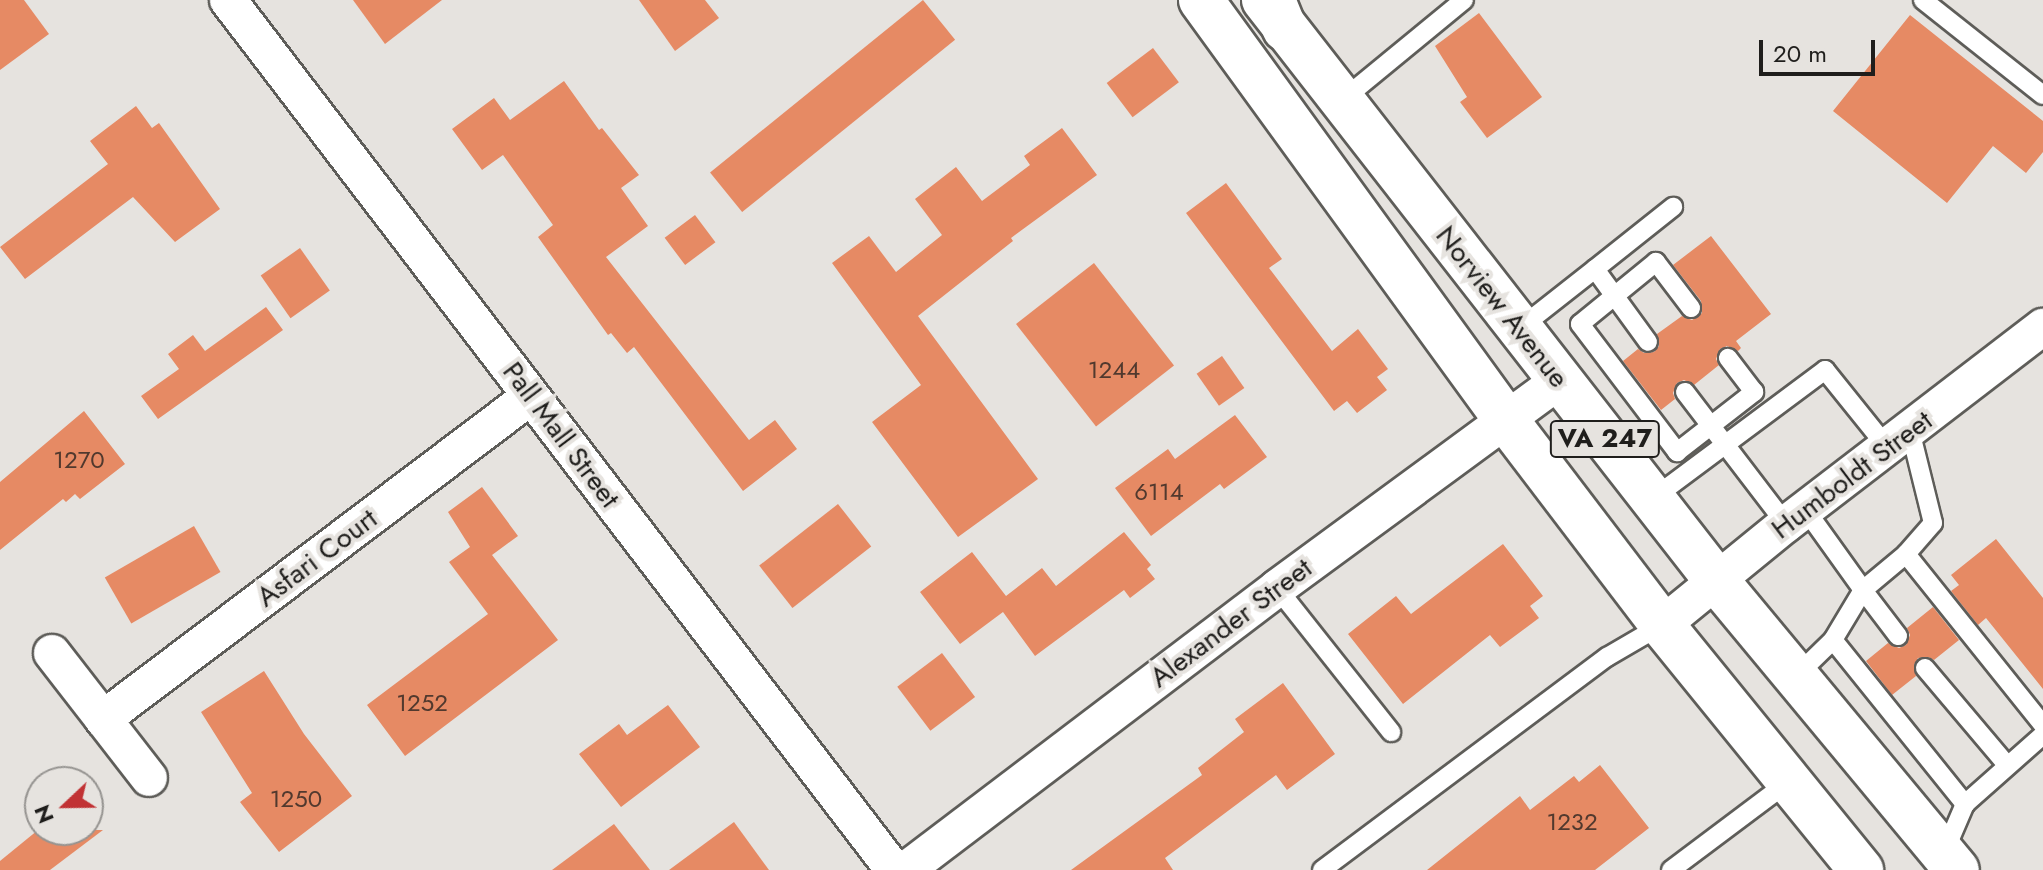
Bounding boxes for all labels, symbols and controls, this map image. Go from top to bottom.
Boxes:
scale bar [1763,24,1879,74]
text: 20 m [1773,36,1827,71]
street label: Norview Avenue [1429,220,1575,394]
street label: Pall Mall Street [495,356,627,514]
house number: 1244 [1088,356,1140,384]
street label: Humboldt Street [1765,404,1939,546]
road number: VA 247 [1549,417,1661,461]
house number: 1270 [53,446,105,474]
house number: 6114 [1134,478,1184,506]
street label: Asfari Court [250,502,384,614]
street label: Alexander Street [1143,551,1319,695]
house number: 1252 [396,689,448,717]
north arrow [24,766,104,846]
house number: 1250 [270,785,322,813]
text: N [25,800,62,828]
house number: 1232 [1546,808,1598,836]

